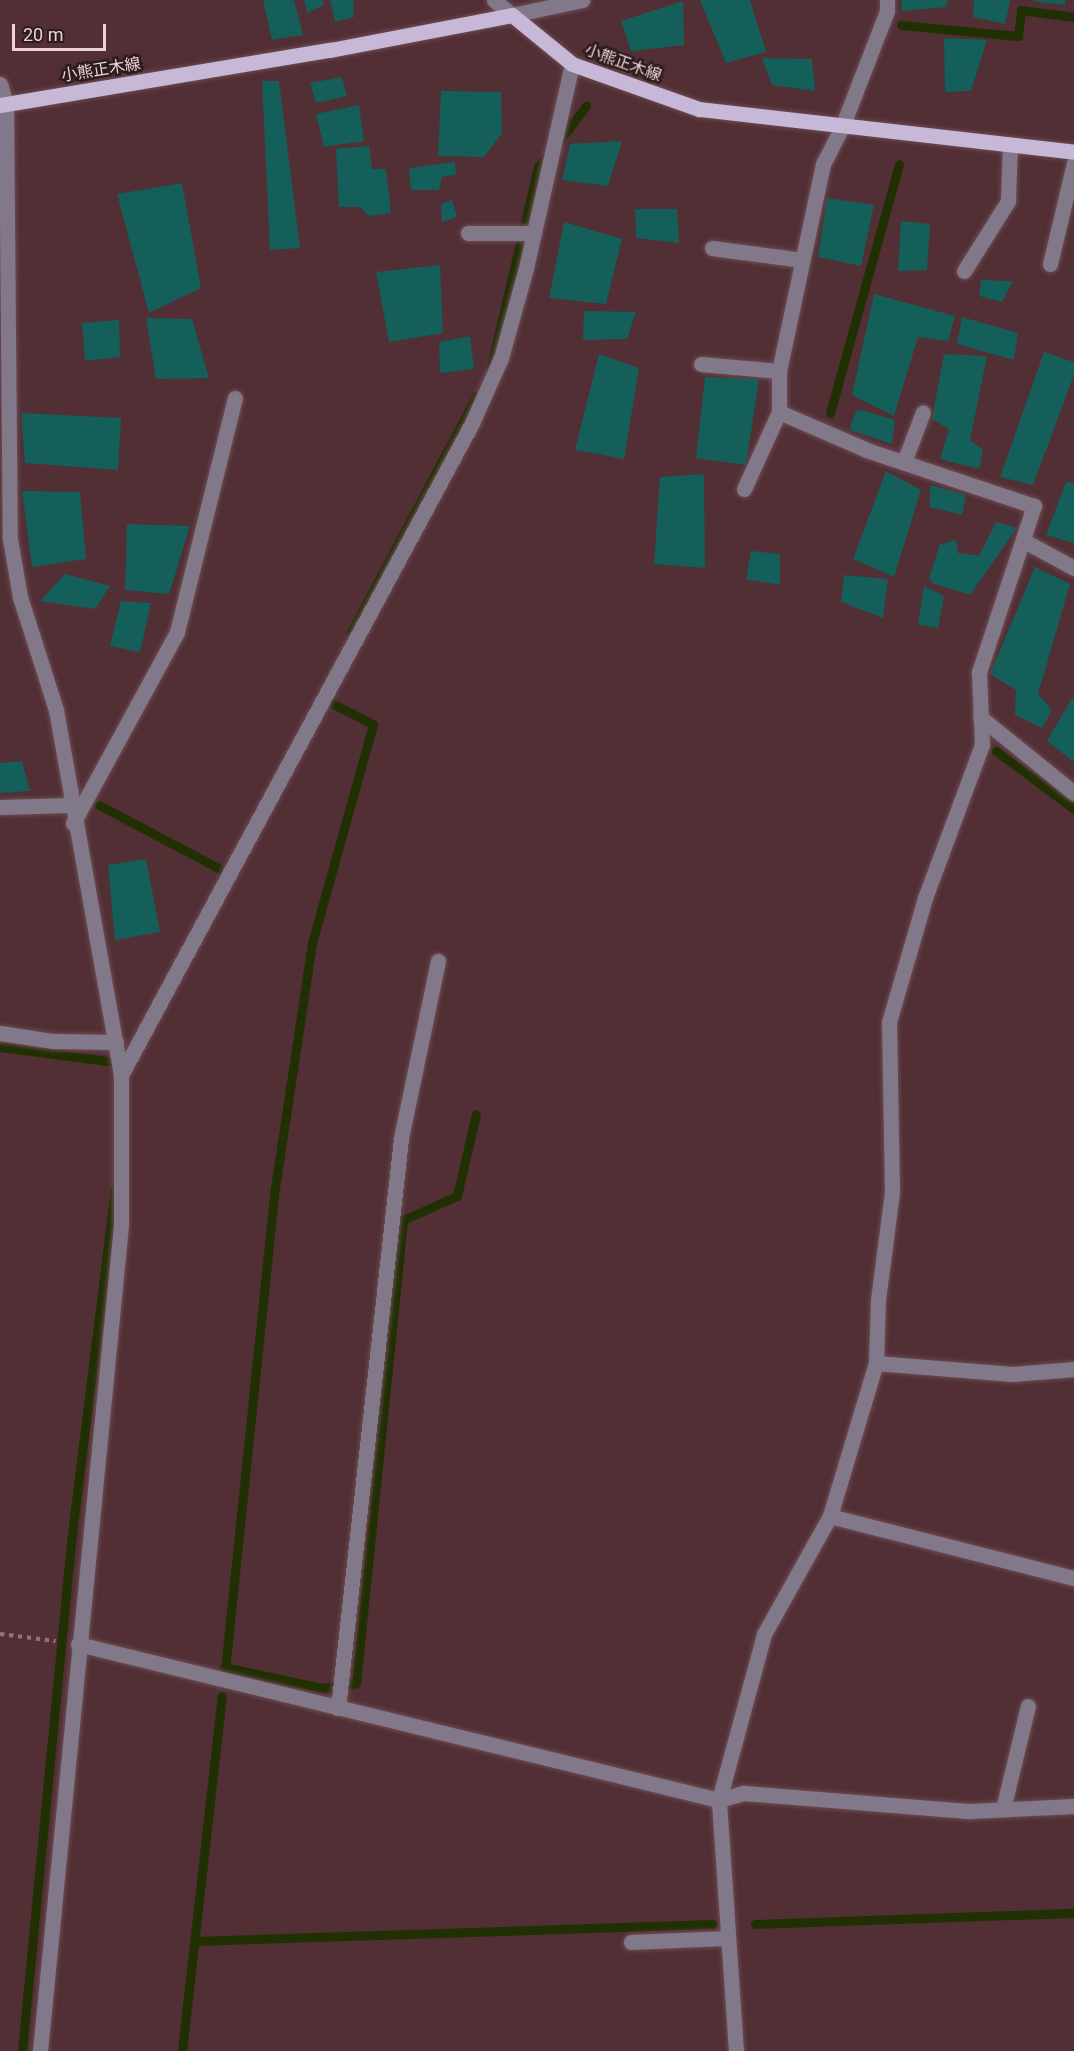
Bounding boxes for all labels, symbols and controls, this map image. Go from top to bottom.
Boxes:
scale bar [15,12,110,50]
text: 20 m [23,24,63,45]
street label: 小熊正木線 [582,40,664,86]
street label: 小熊正木線 [60,54,142,86]

